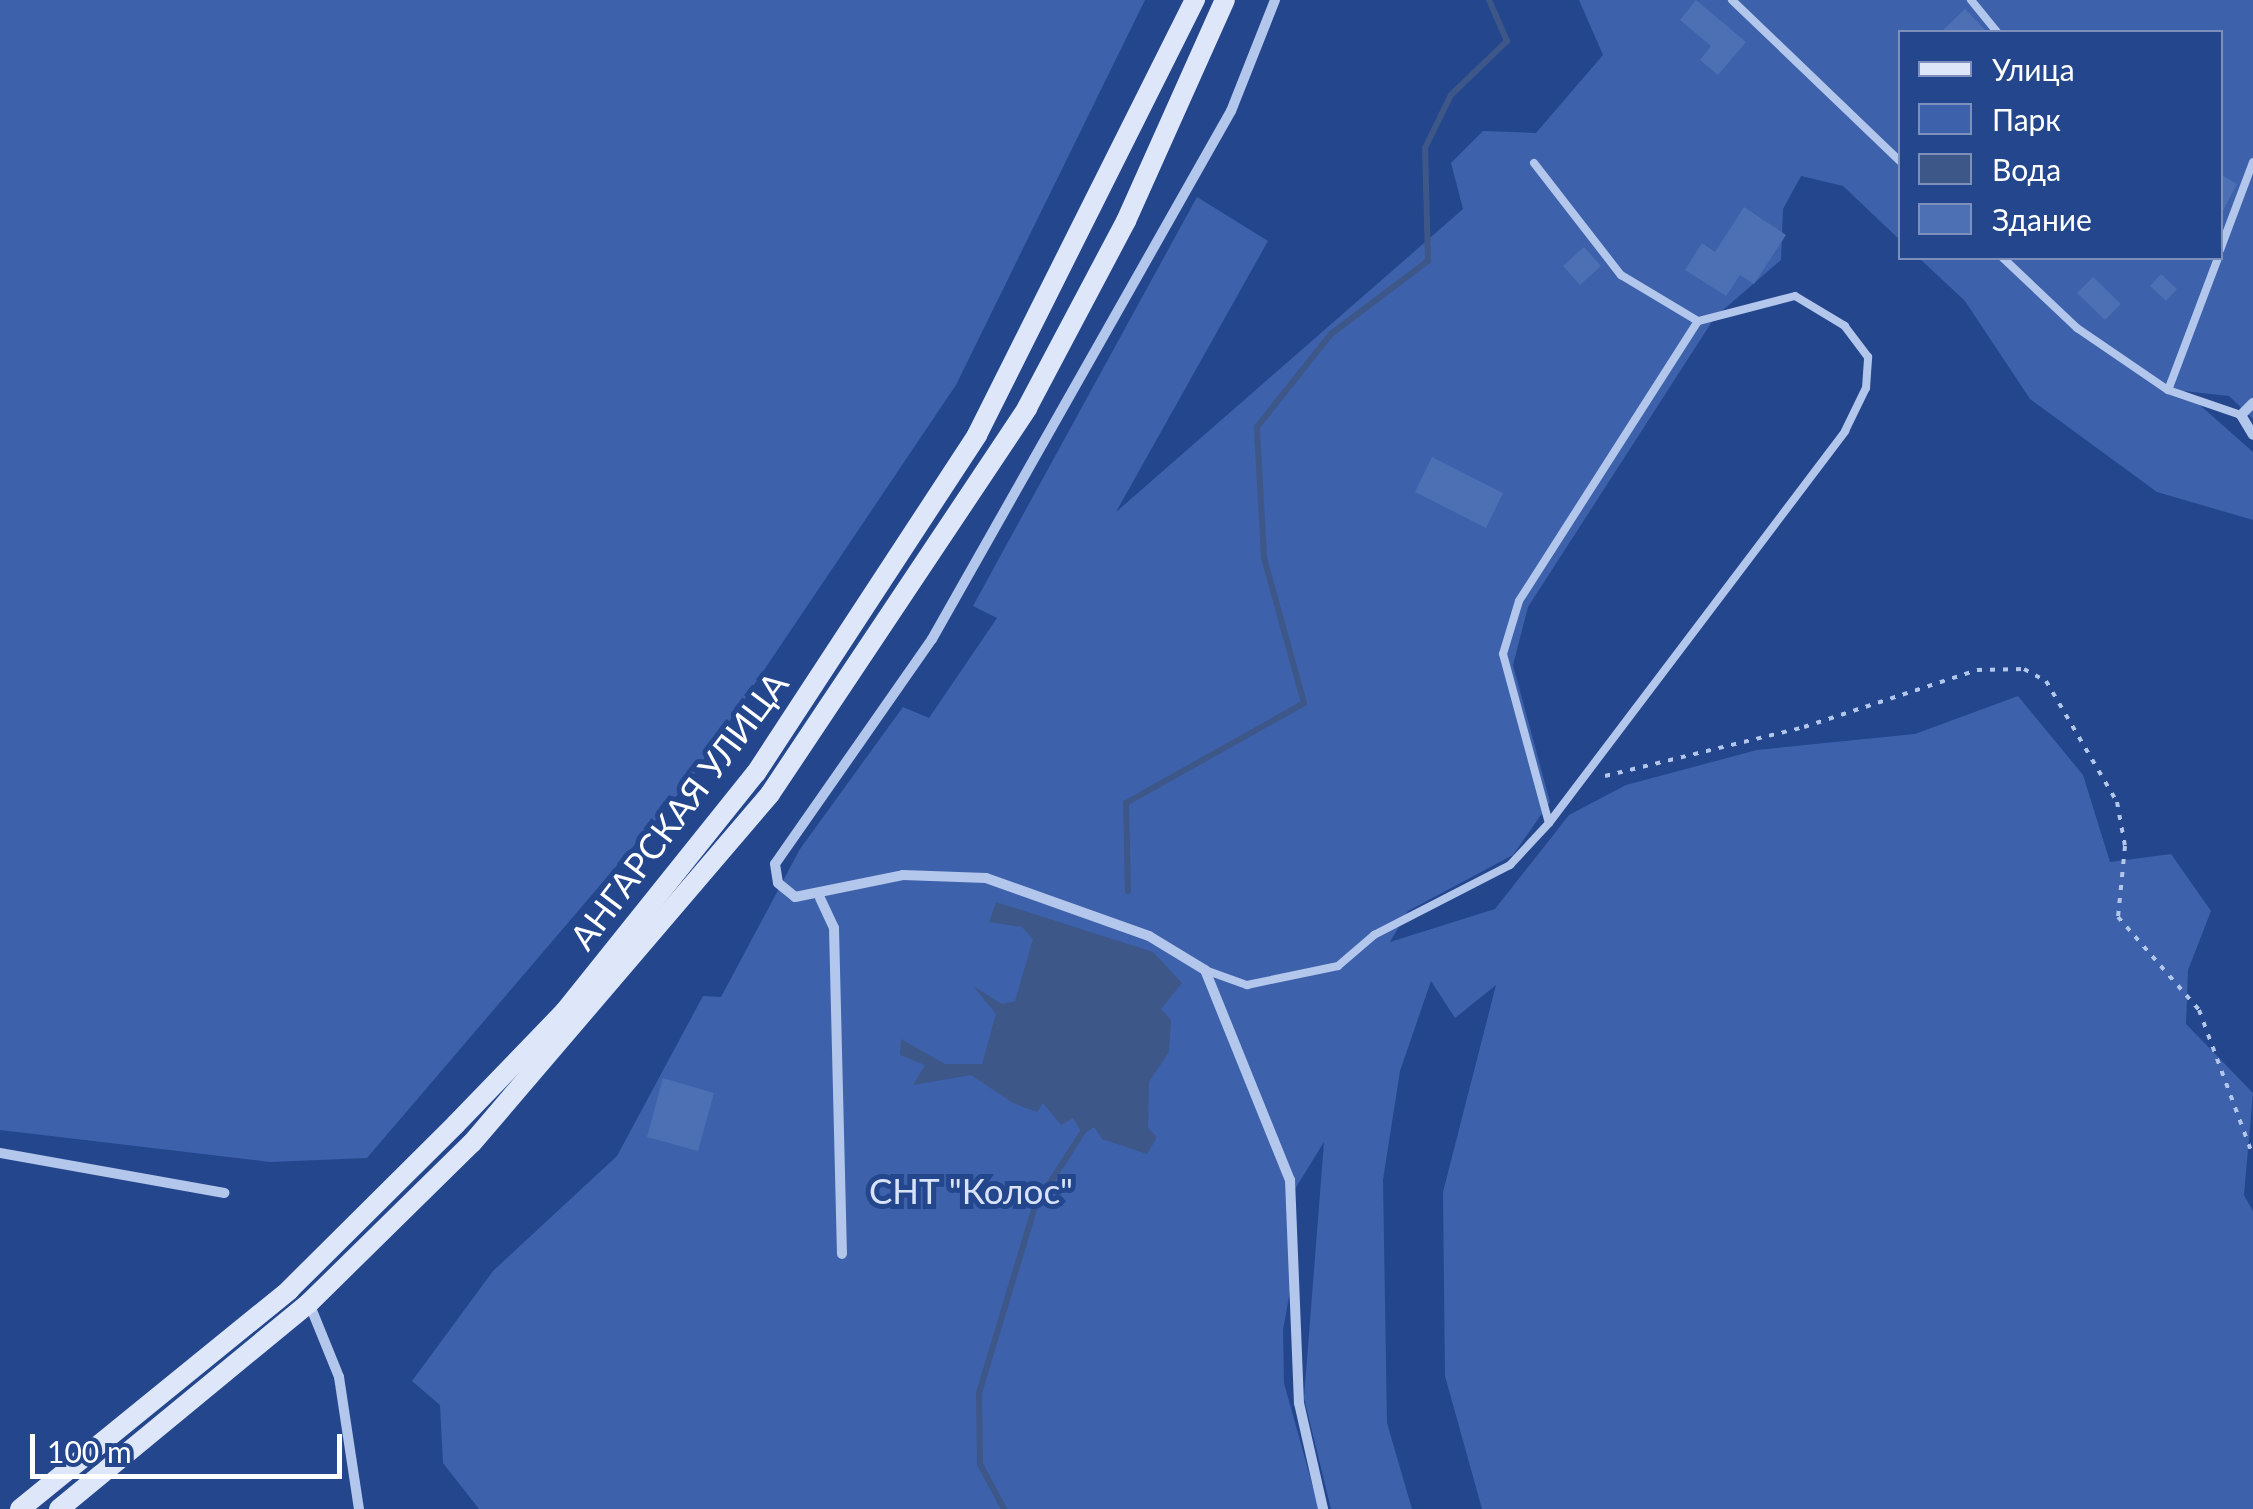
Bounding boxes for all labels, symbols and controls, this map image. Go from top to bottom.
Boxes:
legend [1898,30,2223,260]
text: Улица [1992,51,2075,87]
text: Парк [1992,101,2061,137]
text: Вода [1992,151,2061,187]
text: Здание [1992,201,2092,237]
street label: АНГАРСКАЯ УЛИЦА [560,663,796,957]
park label: СНТ "Колос" [869,1169,1073,1211]
scale bar [35,1414,348,1476]
text: 100 m [47,1433,132,1469]

